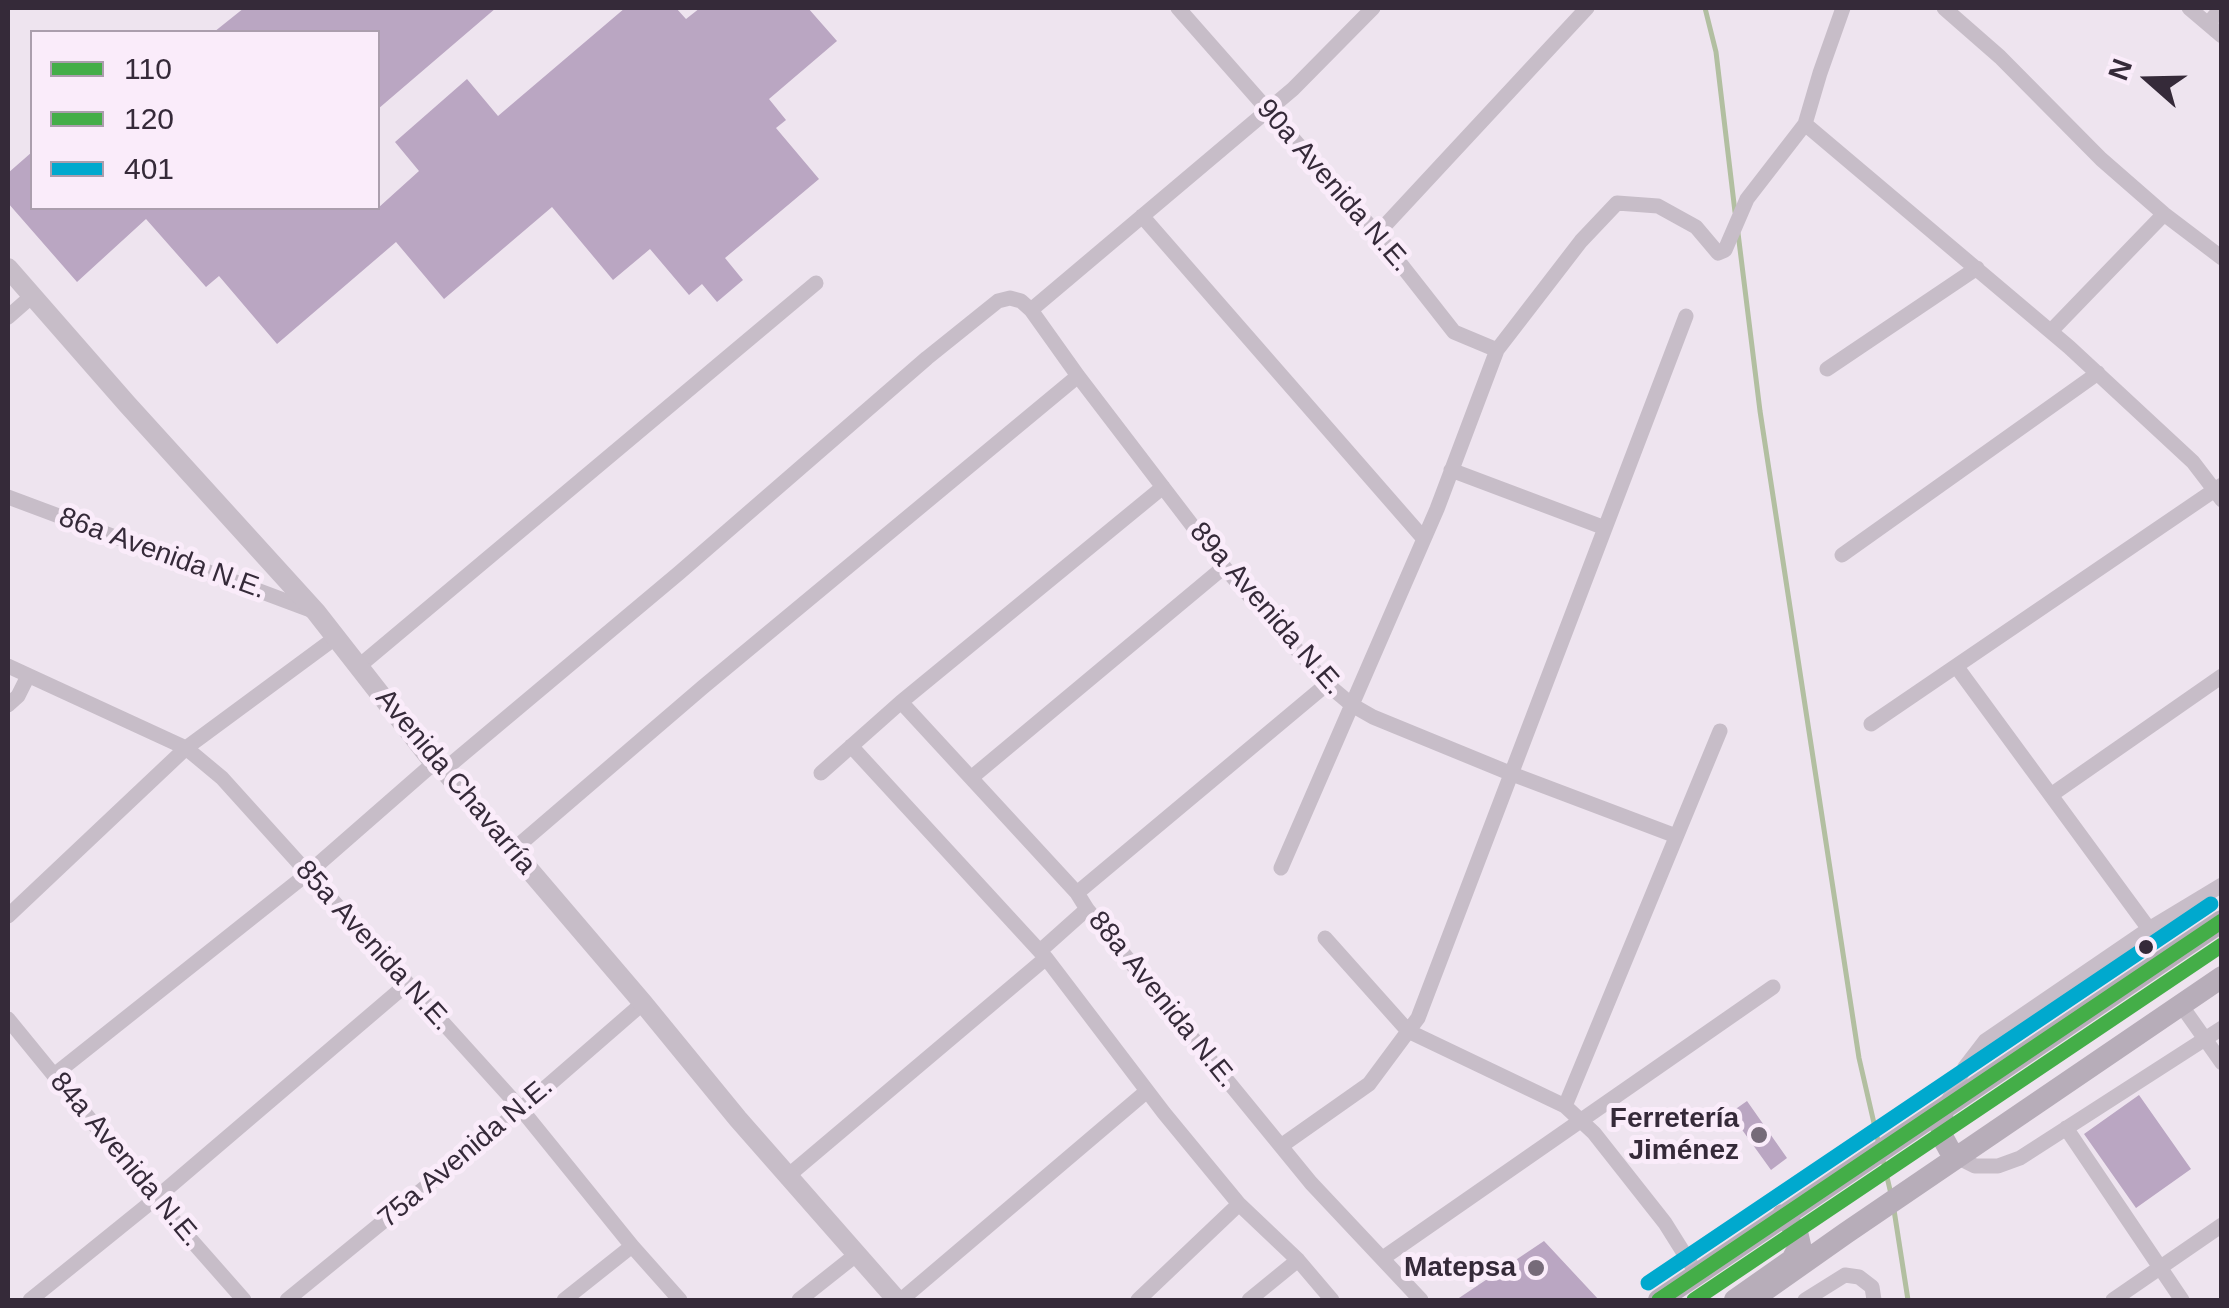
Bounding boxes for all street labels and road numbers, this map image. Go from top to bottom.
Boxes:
street label: 90a Avenida N.E. [1249,93,1417,279]
street label: 86a Avenida N.E. [54,501,270,607]
street label: 89a Avenida N.E. [1182,516,1350,702]
street label: Avenida Chavarría [368,683,542,881]
street label: 85a Avenida N.E. [288,854,458,1038]
street label: 88a Avenida N.E. [1081,905,1243,1095]
street label: 84a Avenida N.E. [42,1066,208,1254]
street label: 75a Avenida N.E. [372,1070,560,1236]

